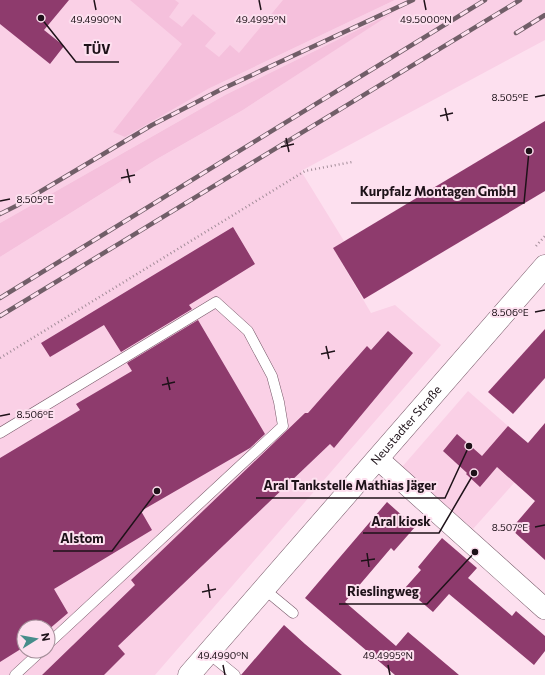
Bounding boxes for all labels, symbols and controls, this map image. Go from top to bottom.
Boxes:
text: 49.4990°N [70,13,122,25]
text: 49.4995°N [236,13,286,25]
text: 49.5000°N [400,13,452,25]
callout: TÜV [76,37,119,62]
text: TÜV [83,41,111,57]
text: 8.505°E [492,91,529,103]
callout: Kurpfalz Montagen GmbH [351,178,524,203]
text: Kurpfalz Montagen GmbH [360,183,516,199]
text: 8.505°E [17,193,54,205]
text: 8.506°E [491,306,529,318]
street label: Neustadter Straße [367,382,444,467]
text: 8.506°E [16,408,54,420]
callout: Aral Tankstelle Mathias Jäger [256,473,445,498]
text: Aral Tankstelle Mathias Jäger [264,477,437,493]
callout: Aral kiosk [363,508,439,533]
text: Aral kiosk [371,513,431,529]
text: 8.507°E [492,521,528,533]
callout: Alstom [53,526,112,551]
text: Alstom [60,530,104,546]
callout: Rieslingweg [339,579,427,604]
text: Rieslingweg [347,583,419,599]
north arrow [16,619,56,659]
text: N [39,632,53,642]
text: 49.4990°N [197,649,249,661]
text: 49.4995°N [363,649,413,661]

